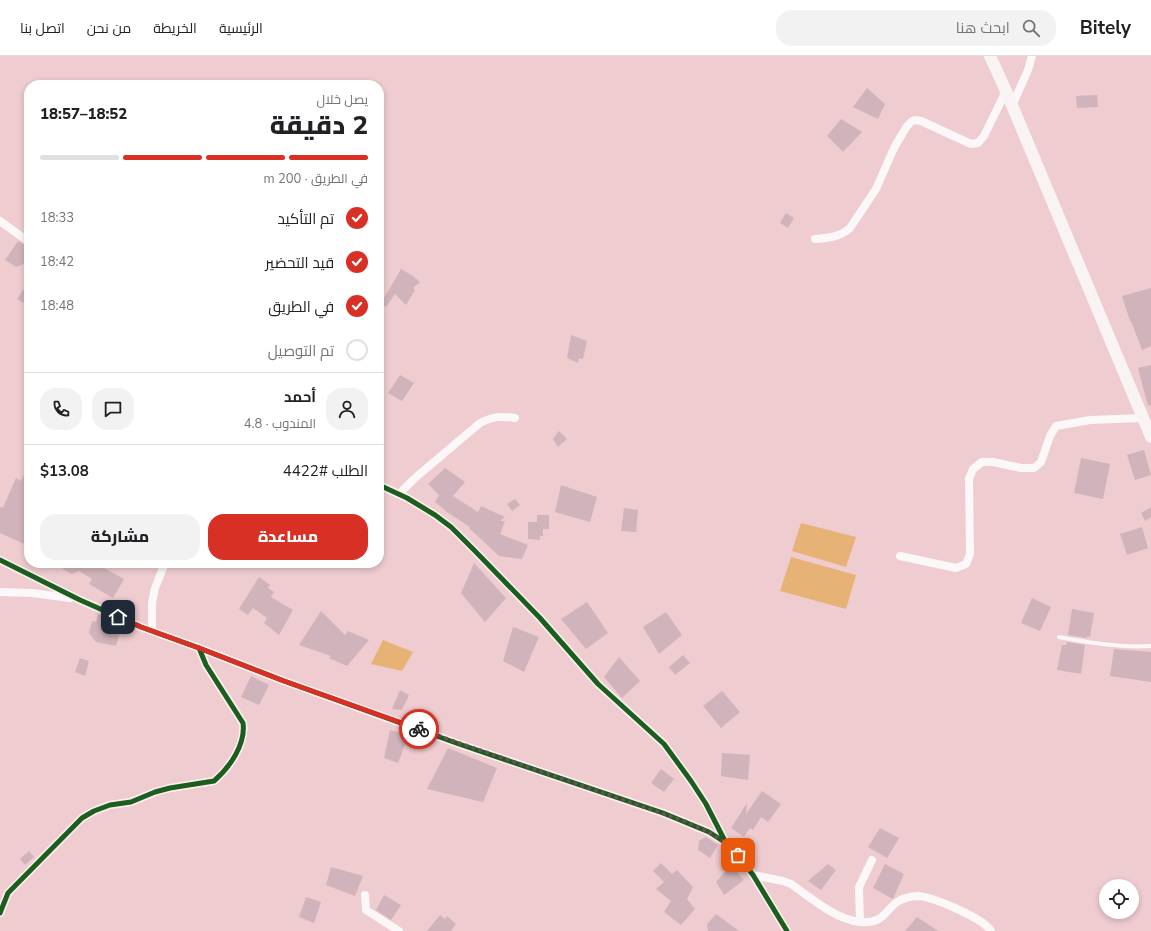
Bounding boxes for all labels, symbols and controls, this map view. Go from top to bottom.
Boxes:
search box [776,10,1056,46]
text: Bitely [1080,15,1131,41]
icon: search [1020,17,1042,39]
text: ابحث هنا [956,18,1010,38]
text: اتصل بنا [20,19,65,38]
text: من نحن [87,19,131,38]
text: الخريطة [153,19,197,38]
text: الرئيسية [219,19,263,38]
text: يصل خلال [316,91,368,109]
text: 18:52–18:57 [40,104,127,124]
text: 2 دقيقة [270,108,368,143]
text: في الطريق · 200 m [263,170,368,188]
icon: check [346,207,368,229]
text: 18:33 [40,209,74,227]
text: تم التأكيد [277,209,334,229]
icon: check [346,251,368,273]
text: 18:42 [40,253,74,271]
text: قيد التحضير [265,253,334,273]
icon: check [346,295,368,317]
text: 18:48 [40,297,74,315]
text: في الطريق [268,297,334,317]
text: تم التوصيل [268,341,334,361]
text: أحمد [284,387,316,407]
button: phone [40,388,82,430]
button: chat [92,388,134,430]
button: person [326,388,368,430]
text: المندوب · 4.8 [244,415,316,433]
text: $13.08 [40,461,89,481]
text: الطلب #4422 [283,461,368,481]
button: مشاركة [40,514,200,560]
button: مساعدة [208,514,368,560]
pin [101,600,135,634]
icon: home [107,606,129,628]
courier [399,709,439,749]
icon: bike [408,718,430,740]
pin [721,838,755,872]
icon: bag [727,844,749,866]
map controls [1099,879,1139,919]
button: locate [1099,879,1139,919]

